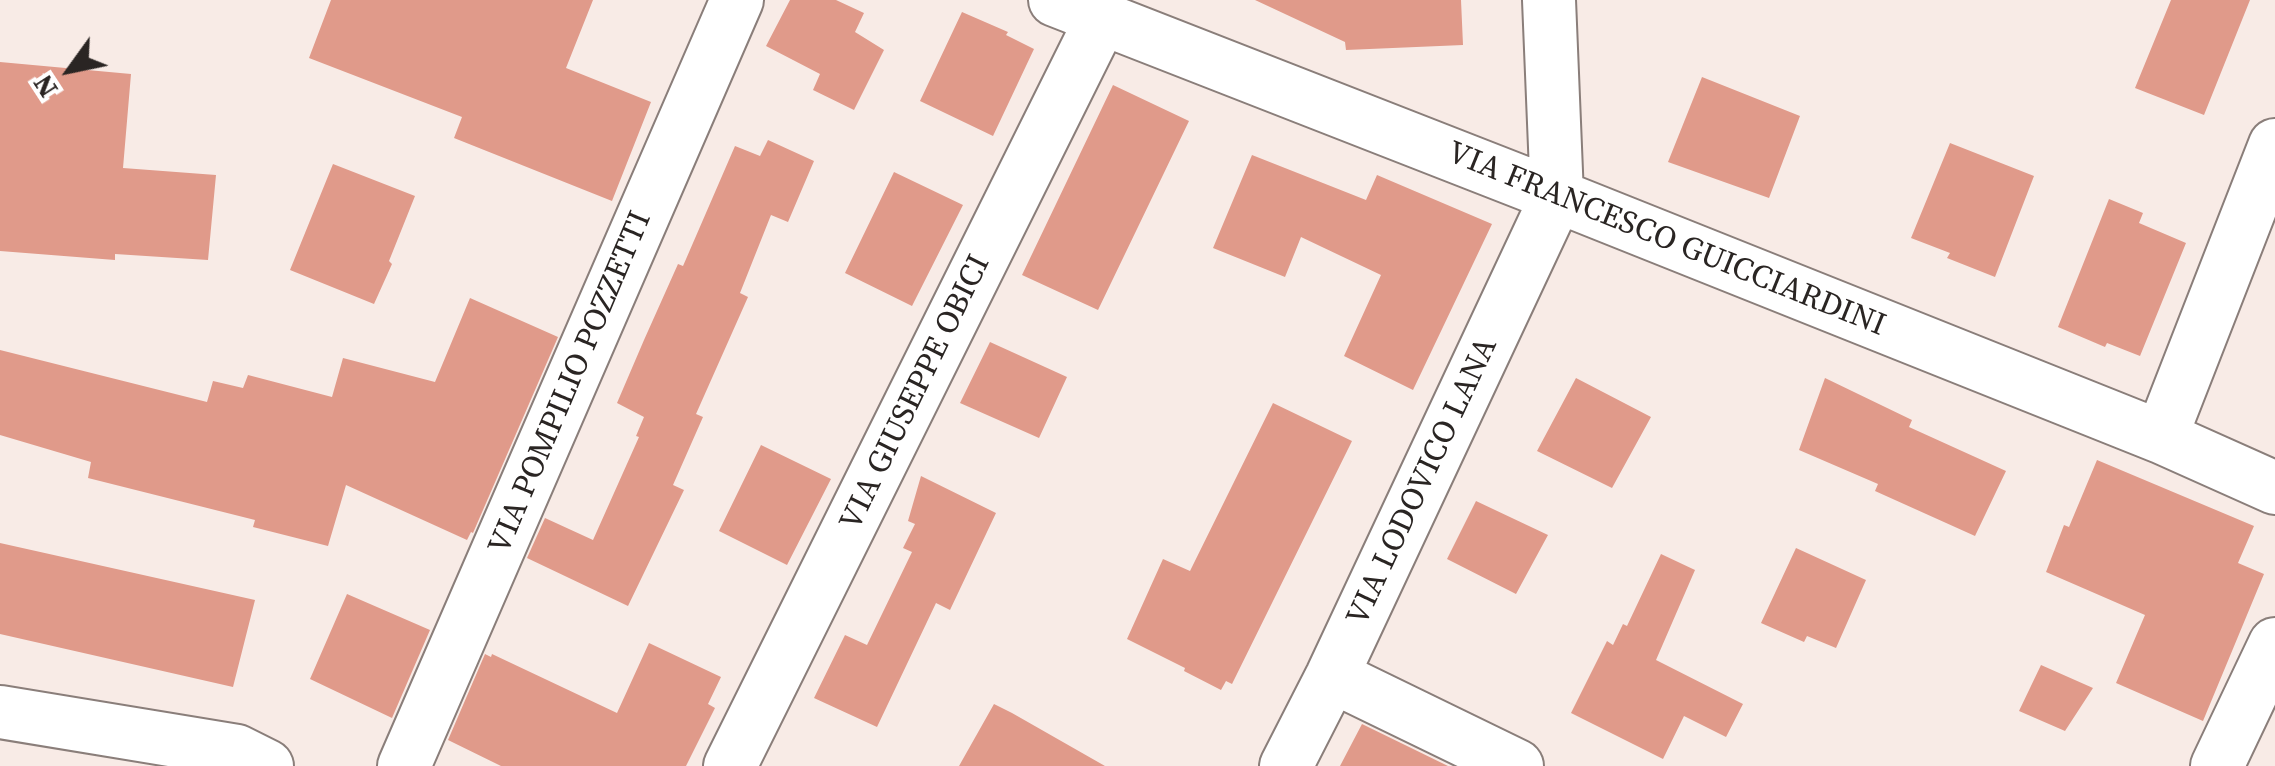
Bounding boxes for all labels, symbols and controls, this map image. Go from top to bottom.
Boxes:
north arrow [20,20,120,120]
text: N [23,67,66,105]
street label: VIA FRANCESCO GUICCIARDINI [1441,134,1891,346]
street label: VIA POMPILIO POZZETTI [481,206,661,560]
street label: VIA GIUSEPPE OBICI [833,249,999,537]
street label: VIA LODOVICO LANA [1339,332,1507,632]

